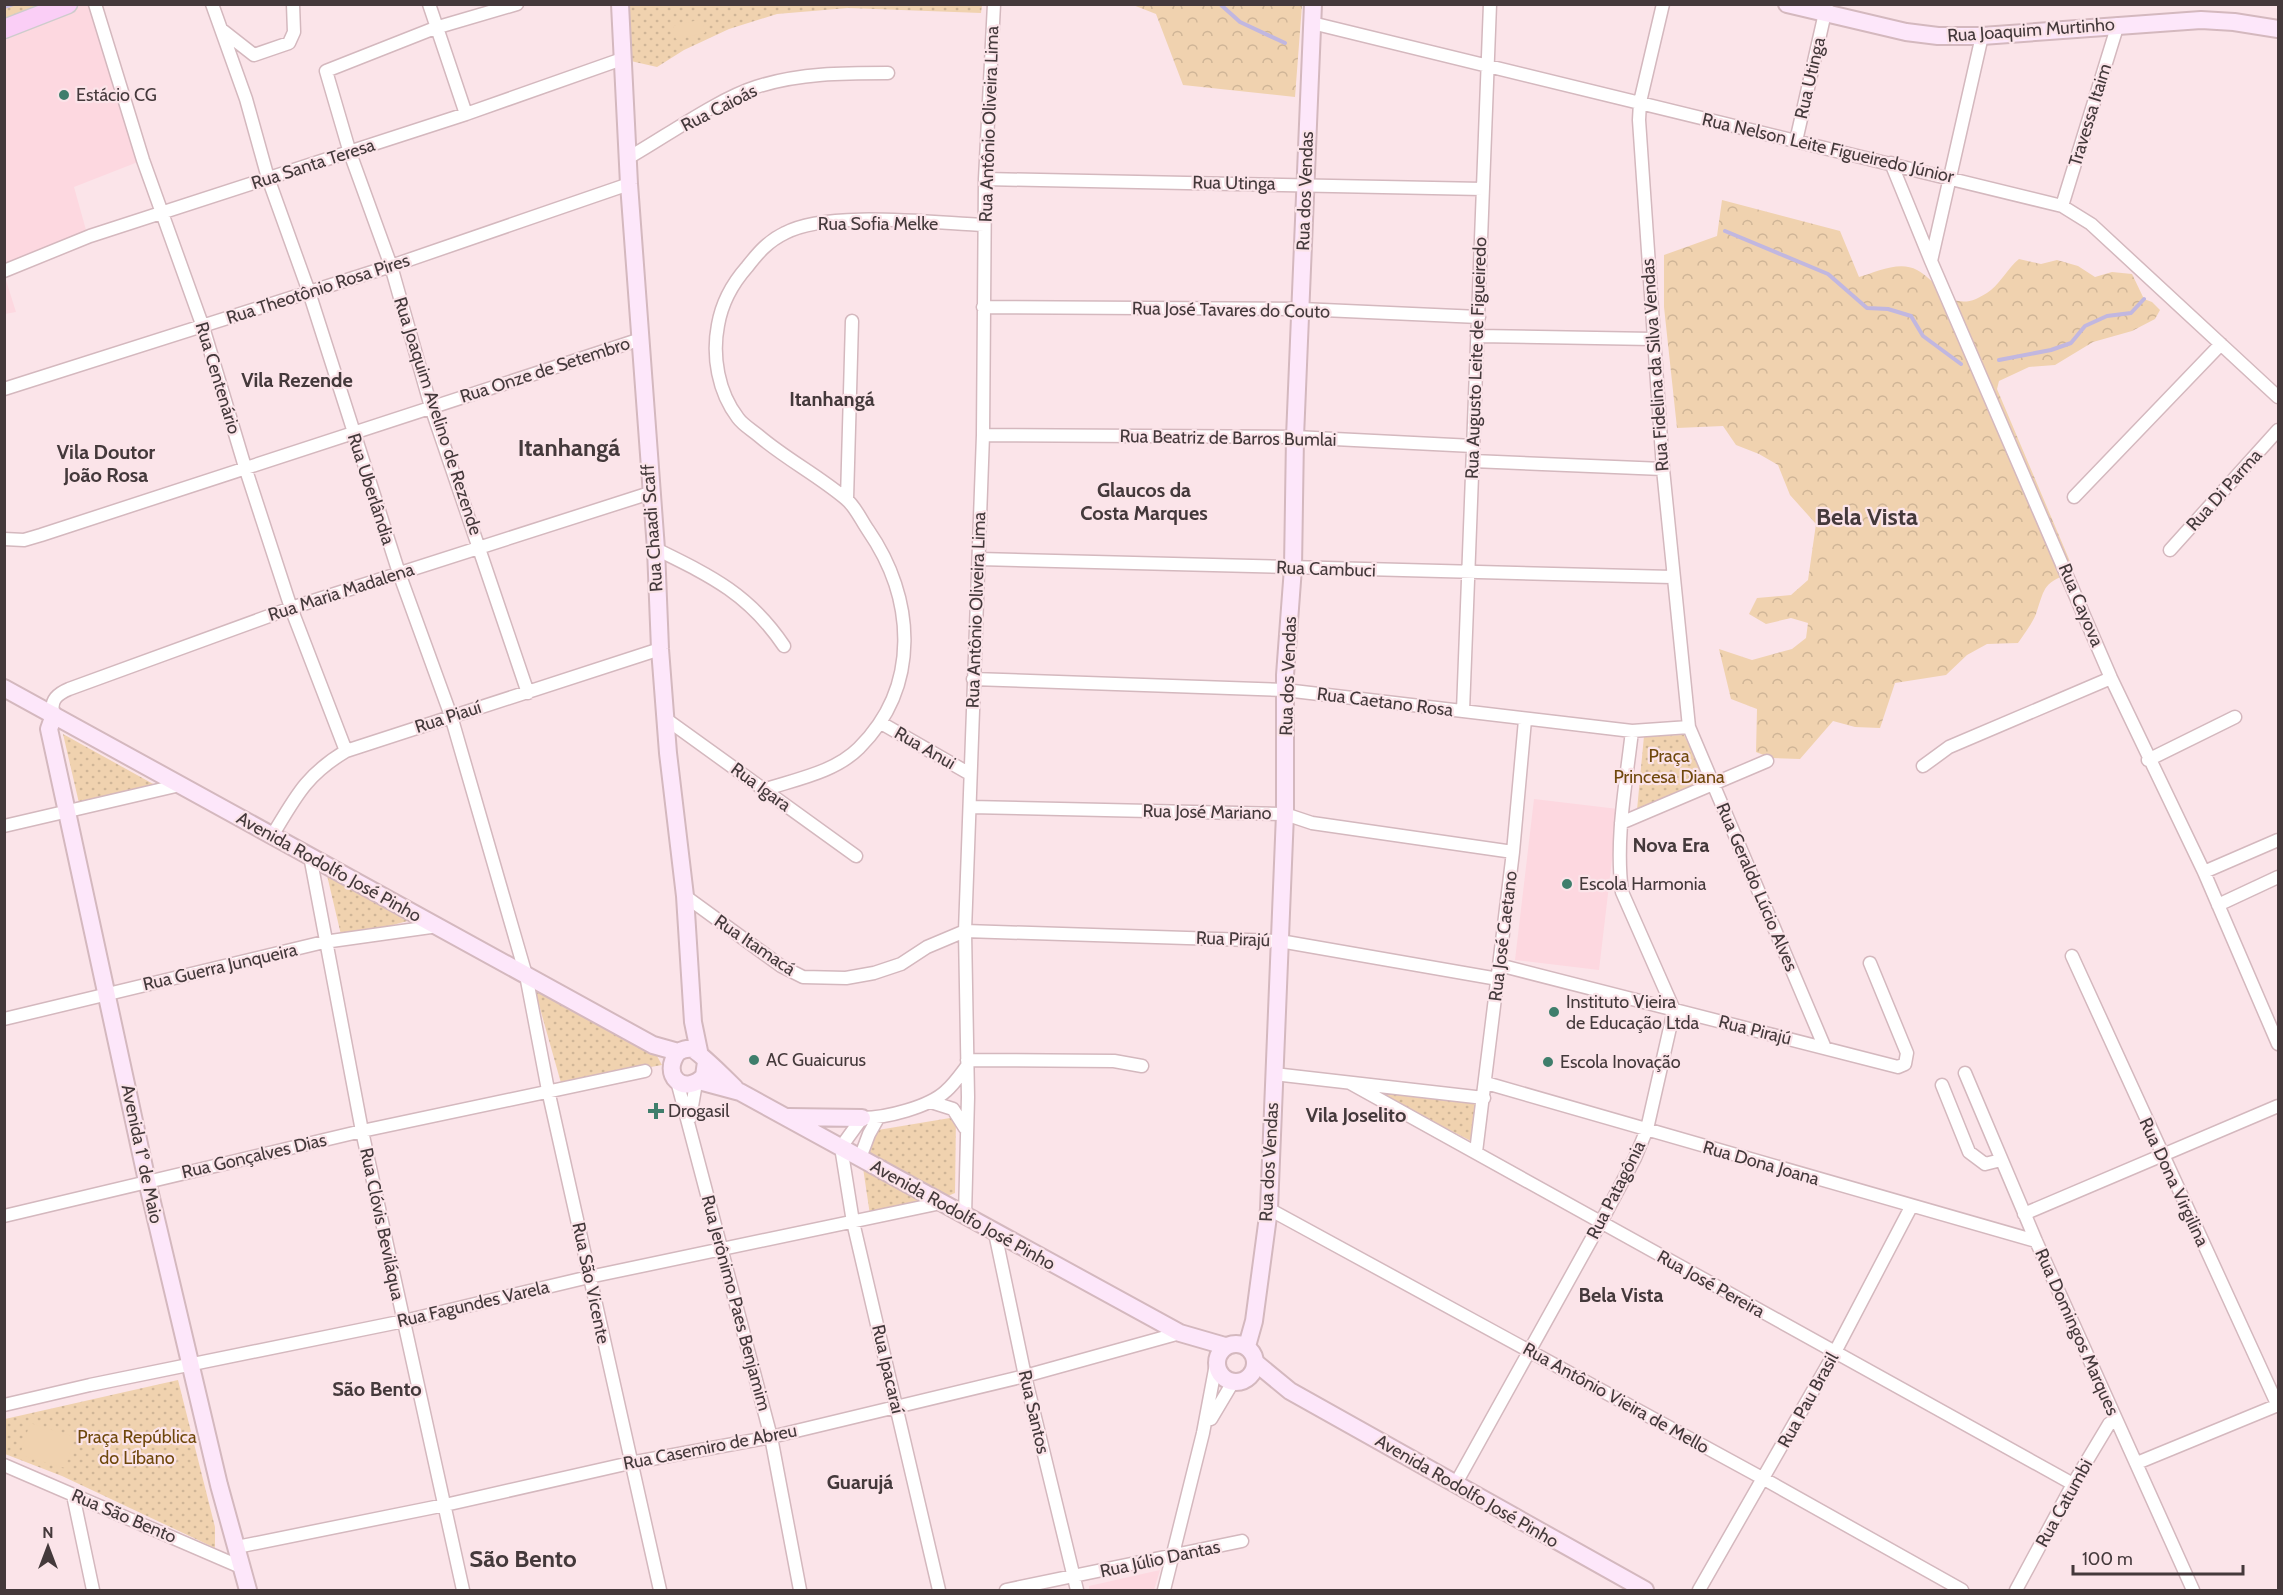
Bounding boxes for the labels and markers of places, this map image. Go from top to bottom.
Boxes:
place label: Estácio CG [76,84,157,106]
marker: Estácio CG [57,88,71,102]
place label: Escola Harmonia [1579,873,1707,895]
marker: Escola Harmonia [1560,877,1574,891]
place label: Instituto Vieira de Educação Ltda [1566,991,1700,1034]
marker: Instituto Vieira de Educação Ltda [1547,1005,1561,1019]
place label: AC Guaicurus [766,1049,866,1071]
place label: Escola Inovação [1560,1051,1681,1073]
marker: AC Guaicurus [747,1053,761,1067]
marker: Escola Inovação [1541,1055,1555,1069]
place label: Drogasil [668,1100,730,1122]
marker: Drogasil [649,1104,663,1118]

